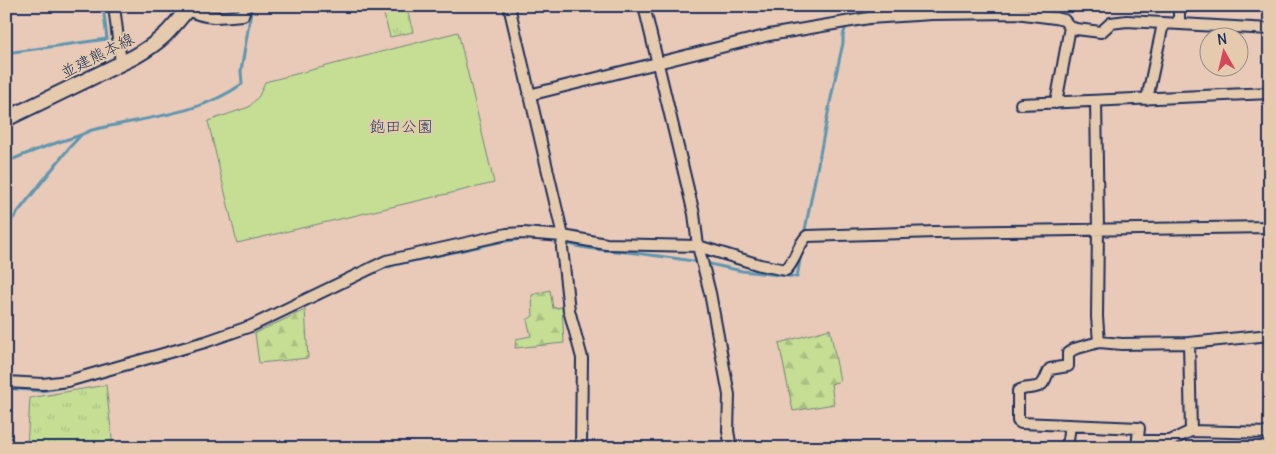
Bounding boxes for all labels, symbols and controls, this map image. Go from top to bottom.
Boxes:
street label: 並建熊本線 [57,28,137,82]
north arrow [1198,28,1248,78]
text: N [1216,30,1228,49]
park label: 飽田公園 [369,116,433,136]

